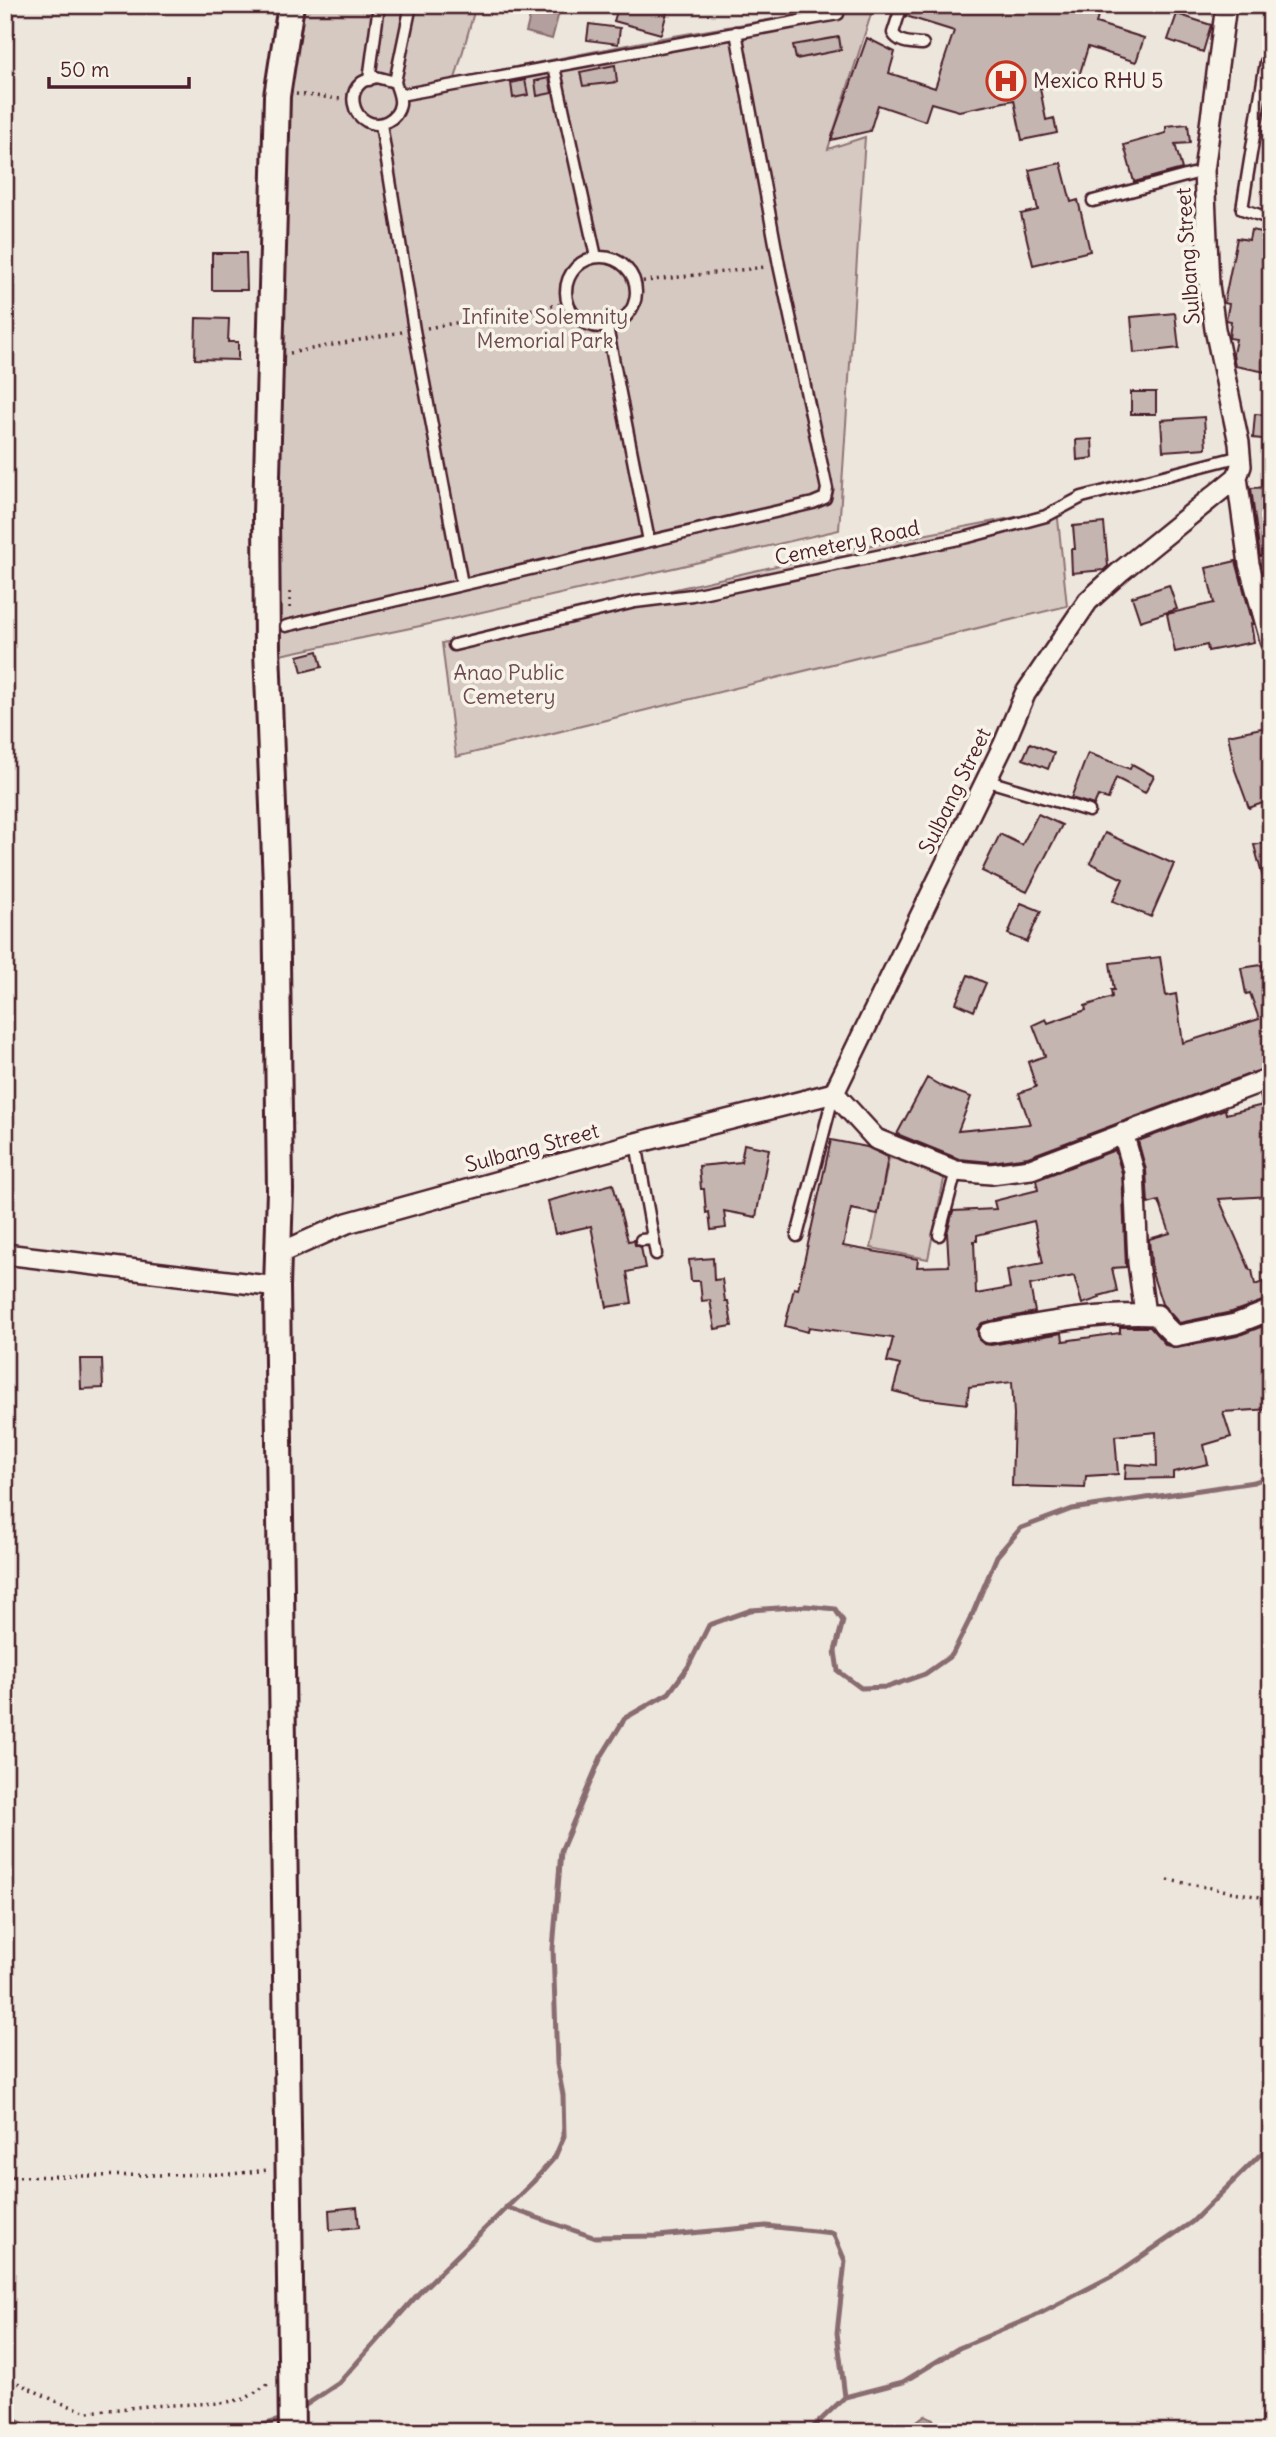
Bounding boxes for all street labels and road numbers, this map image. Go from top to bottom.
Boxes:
street label: Sulbang Street [1169,187,1206,325]
street label: Cemetery Road [772,514,922,571]
street label: Sulbang Street [912,723,997,858]
street label: Sulbang Street [462,1117,602,1178]

